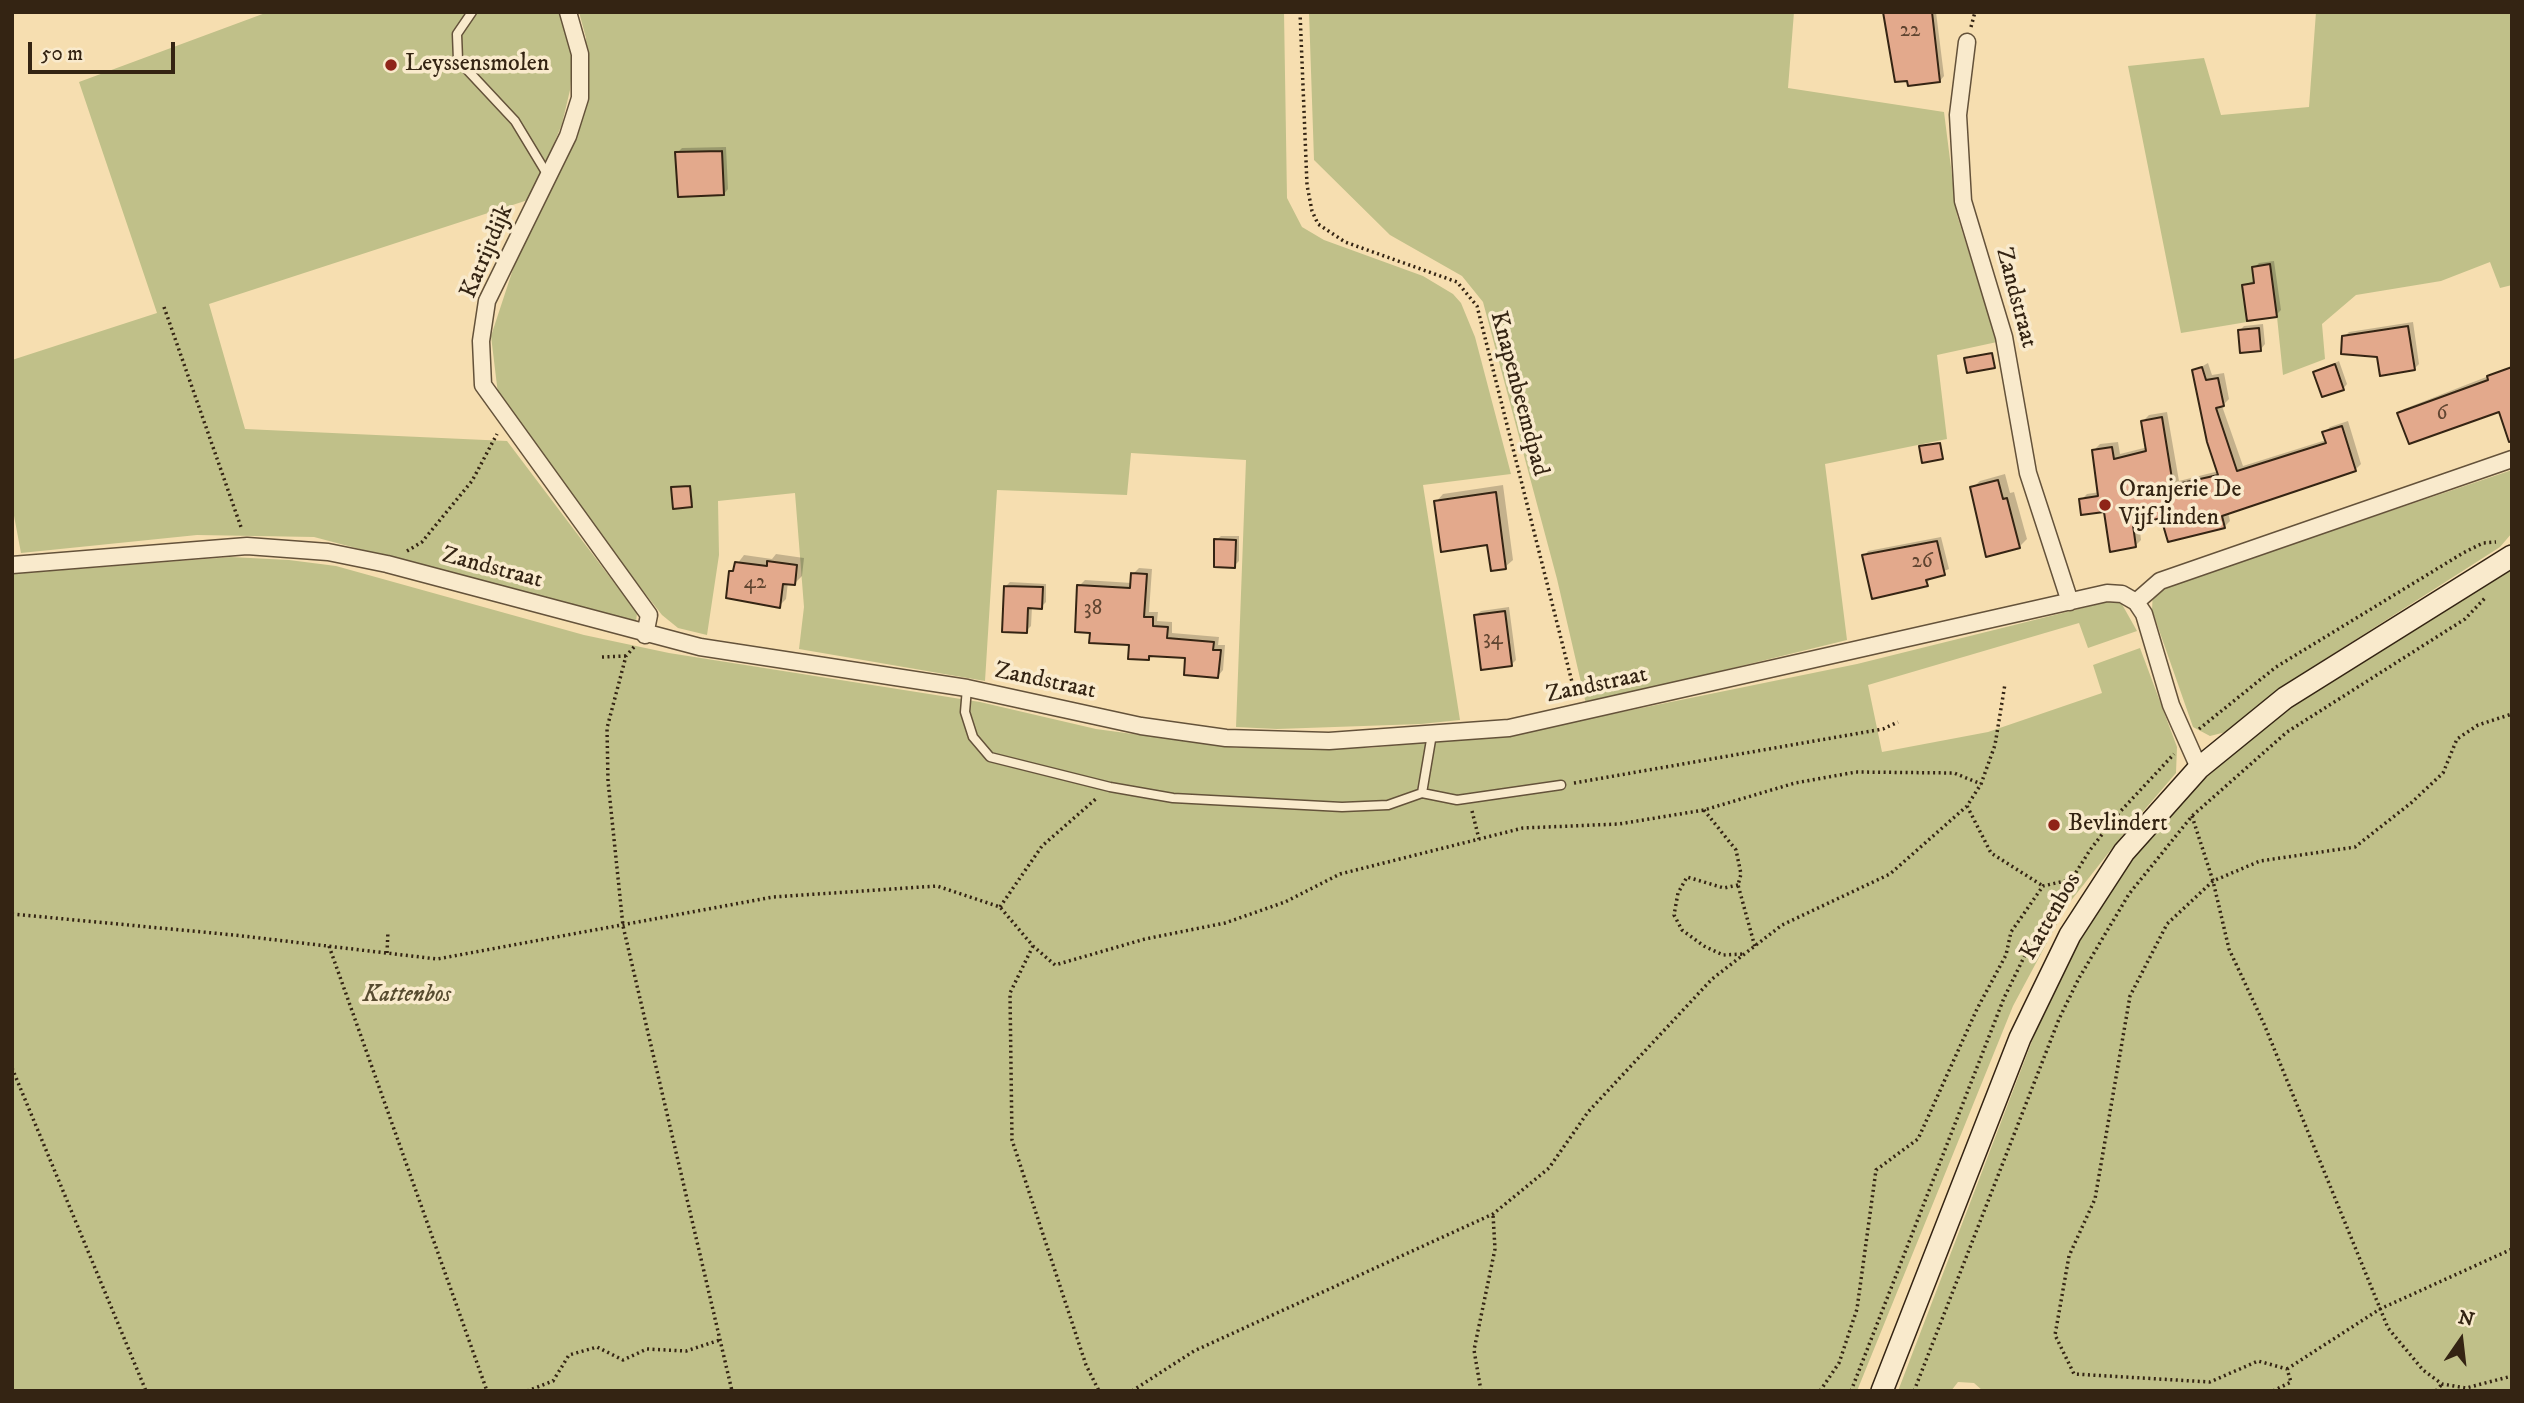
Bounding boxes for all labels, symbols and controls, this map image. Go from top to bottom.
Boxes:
house number: 22 [1900,19,1920,45]
scale bar [32,28,178,72]
text: 50 m [41,41,83,67]
place label: Leyssensmolen [405,51,549,79]
marker: Leyssensmolen [383,57,399,73]
street label: Katrijtdijk [455,201,521,303]
street label: Zandstraat [1988,245,2042,351]
street label: Knapenbeemdpad [1482,308,1554,480]
house number: 6 [2437,402,2447,428]
place label: Oranjerie De Vijf linden [2119,477,2241,533]
marker: Oranjerie De Vijf linden [2097,497,2113,513]
street label: Zandstraat [439,542,545,596]
house number: 26 [1911,550,1933,576]
house number: 42 [744,571,766,597]
house number: 38 [1084,597,1102,623]
house number: 34 [1483,627,1503,653]
street label: Zandstraat [992,657,1098,707]
street label: Zandstraat [1544,661,1650,711]
place label: Bevlindert [2068,811,2168,839]
marker: Bevlindert [2046,817,2062,833]
street label: Kattenbos [2016,868,2088,966]
park label: Kattenbos [363,982,451,1010]
north arrow [2426,1305,2496,1375]
text: N [2456,1306,2477,1332]

